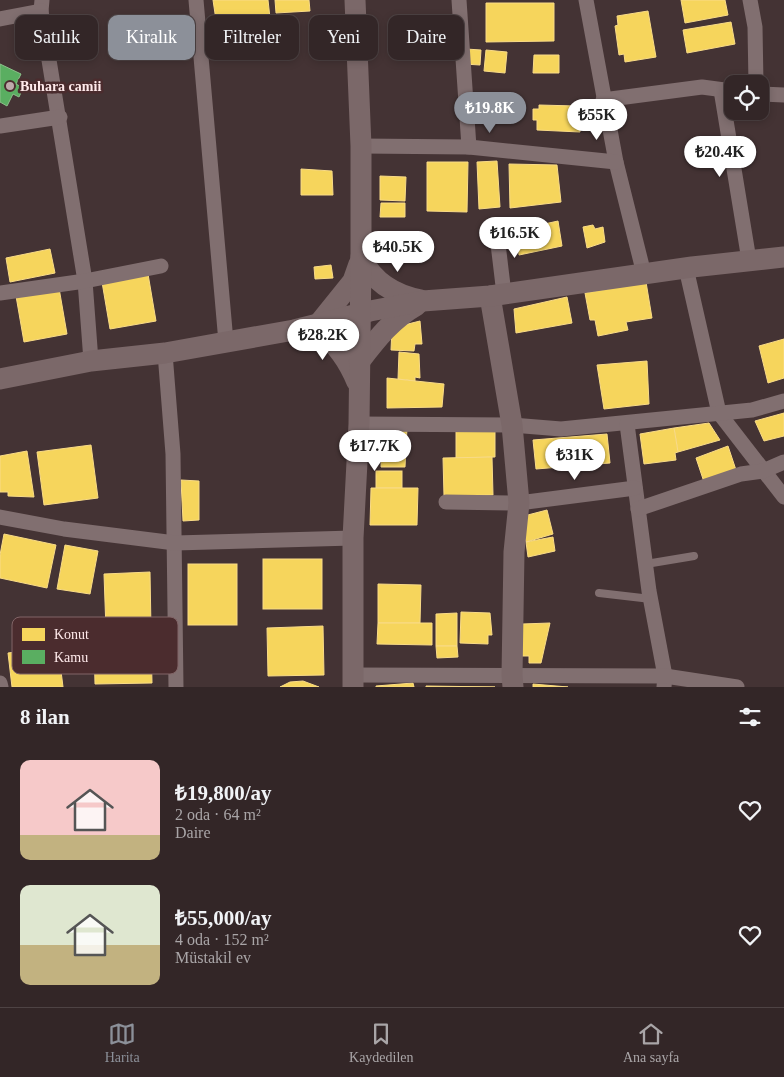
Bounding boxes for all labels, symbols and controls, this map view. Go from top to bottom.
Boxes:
chip: Satılık [15,15,98,60]
chip: Kiralık [108,15,195,60]
chip: Filtreler [205,15,299,60]
chip: Yeni [309,15,378,60]
chip: Daire [388,15,464,60]
map controls [724,75,769,120]
button: locate [724,75,769,120]
place label: Buhara camii [20,79,101,94]
marker: Buhara camii [4,80,16,92]
pin: ₺19.8K [449,92,531,134]
pin: ₺55K [567,98,627,141]
text: ₺19.8K [465,99,515,116]
text: ₺55K [578,106,616,123]
pin: ₺20.4K [679,136,761,178]
text: ₺20.4K [695,143,745,160]
pin: ₺16.5K [474,216,556,259]
text: ₺16.5K [490,224,540,241]
pin: ₺40.5K [357,230,439,273]
text: ₺40.5K [373,238,423,255]
pin: ₺28.2K [282,318,364,361]
text: ₺28.2K [298,326,348,343]
pin: ₺17.7K [334,430,416,472]
text: ₺17.7K [350,437,400,454]
pin: ₺31K [545,438,605,481]
text: ₺31K [556,446,594,463]
legend [12,617,178,674]
text: Konut [54,627,89,642]
text: Kamu [54,650,88,665]
icon: filters [736,703,764,731]
text: 8 ilan [20,705,70,729]
icon: home [60,780,120,840]
text: ₺19,800/ay [175,781,272,805]
icon: heart [736,796,764,824]
text: 2 oda · 64 m² [175,806,261,823]
text: Daire [175,824,211,841]
icon: home [60,905,120,965]
text: ₺55,000/ay [175,906,272,930]
icon: heart [736,921,764,949]
text: 4 oda · 152 m² [175,931,269,948]
text: Müstakil ev [175,949,251,966]
tab: Harita [105,1020,140,1066]
tab: Kaydedilen [349,1020,414,1066]
tab: Ana sayfa [623,1020,679,1066]

